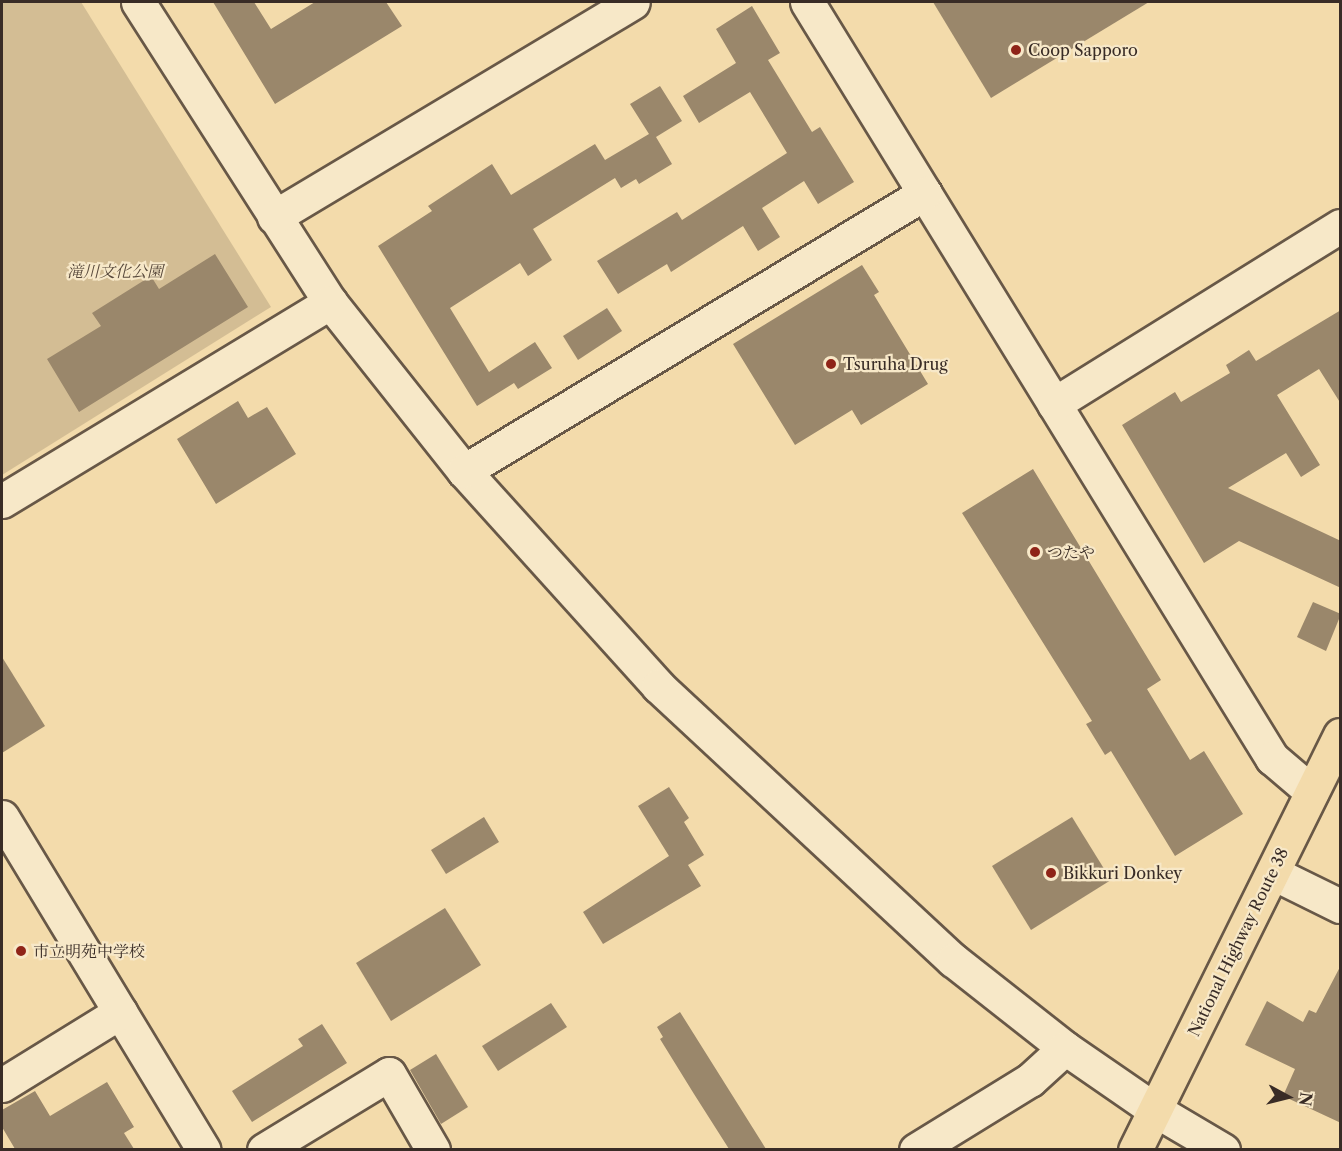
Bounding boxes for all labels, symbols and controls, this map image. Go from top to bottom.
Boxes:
place label: Coop Sapporo [1028,40,1138,60]
marker: Coop Sapporo [1009,43,1023,57]
park label: 滝川文化公園 [67,261,163,281]
place label: Tsuruha Drug [843,354,948,374]
marker: Tsuruha Drug [824,357,838,371]
place label: つたや [1047,542,1095,562]
marker: つたや [1028,545,1042,559]
street label: National Highway Route 38 [1184,844,1292,1040]
place label: Bikkuri Donkey [1063,863,1182,883]
marker: Bikkuri Donkey [1044,866,1058,880]
place label: 市立明苑中学校 [33,941,145,961]
marker: 市立明苑中学校 [14,944,28,958]
north arrow [1258,1067,1318,1127]
text: N [1295,1091,1317,1107]

